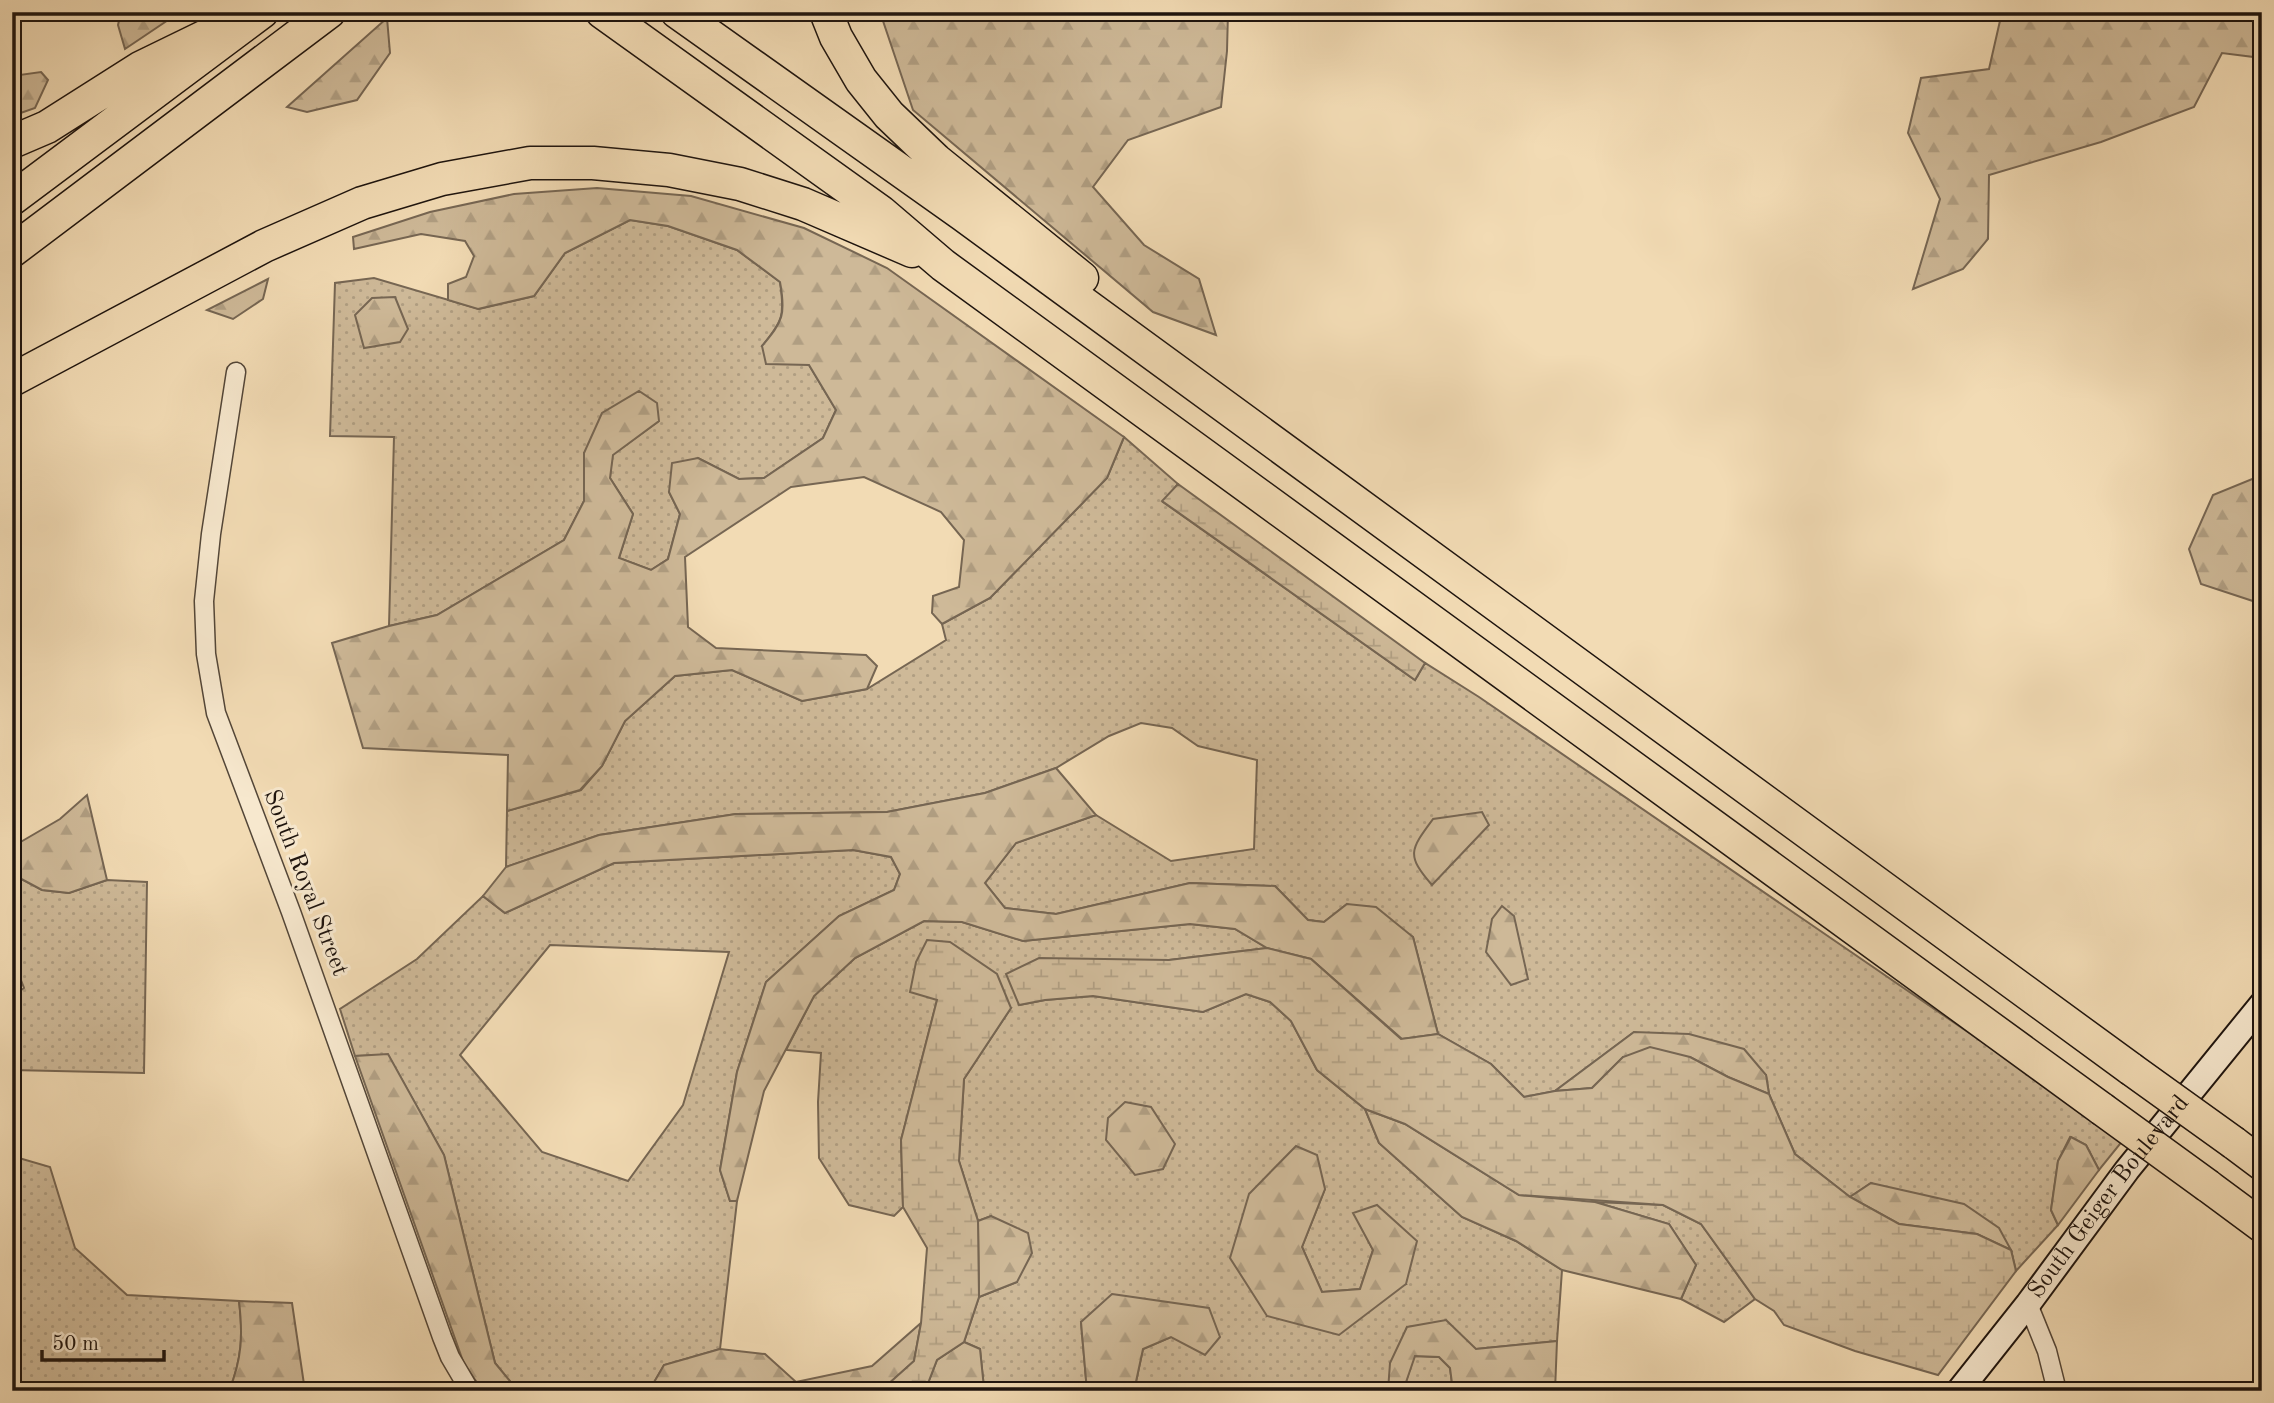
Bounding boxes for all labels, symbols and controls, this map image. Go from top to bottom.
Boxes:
street label: South Royal Street [258,787,352,979]
street label: South Geiger Boulevard [2024,1091,2194,1303]
scale bar [42,1319,164,1363]
text: 50 m [52,1334,99,1355]

